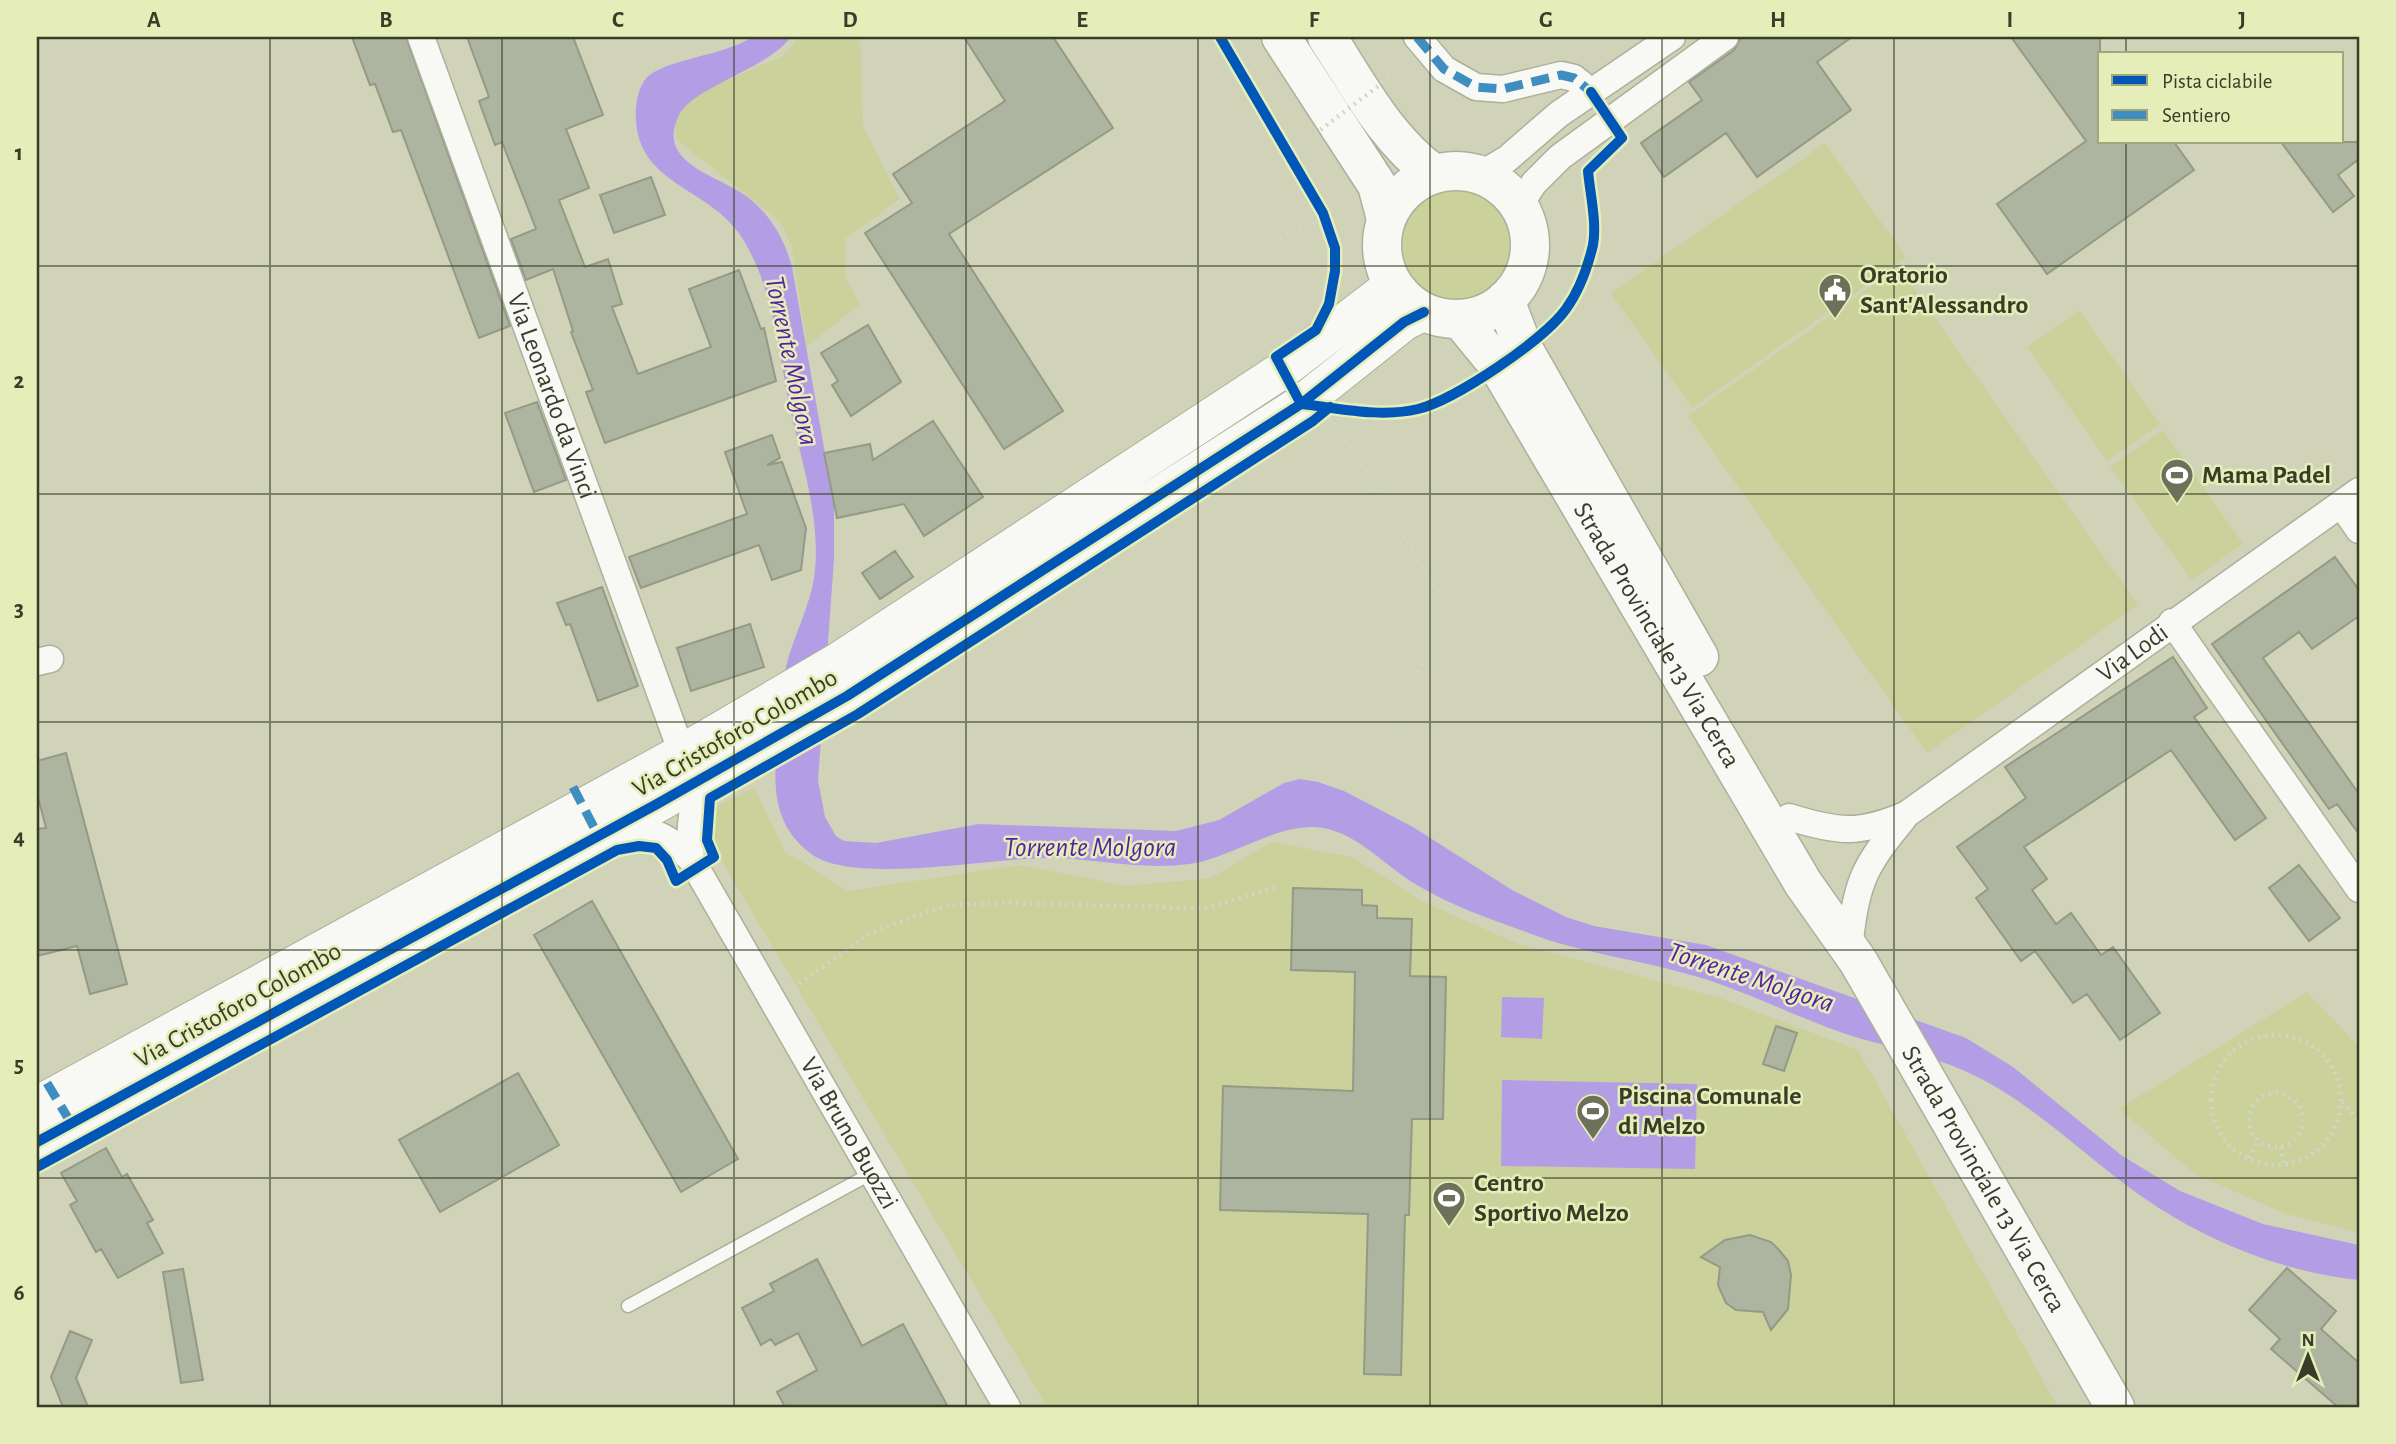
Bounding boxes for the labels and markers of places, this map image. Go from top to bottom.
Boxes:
place label: Oratorio Sant'Alessandro [1860,262,2028,318]
public building icon: Oratorio Sant'Alessandro [1816,271,1854,320]
sports icon: Mama Padel [2158,456,2196,505]
place label: Mama Padel [2202,462,2331,488]
place label: Piscina Comunale di Melzo [1618,1083,1802,1139]
sports icon: Piscina Comunale di Melzo [1574,1092,1612,1141]
place label: Centro Sportivo Melzo [1474,1170,1629,1226]
sports icon: Centro Sportivo Melzo [1430,1179,1468,1228]

